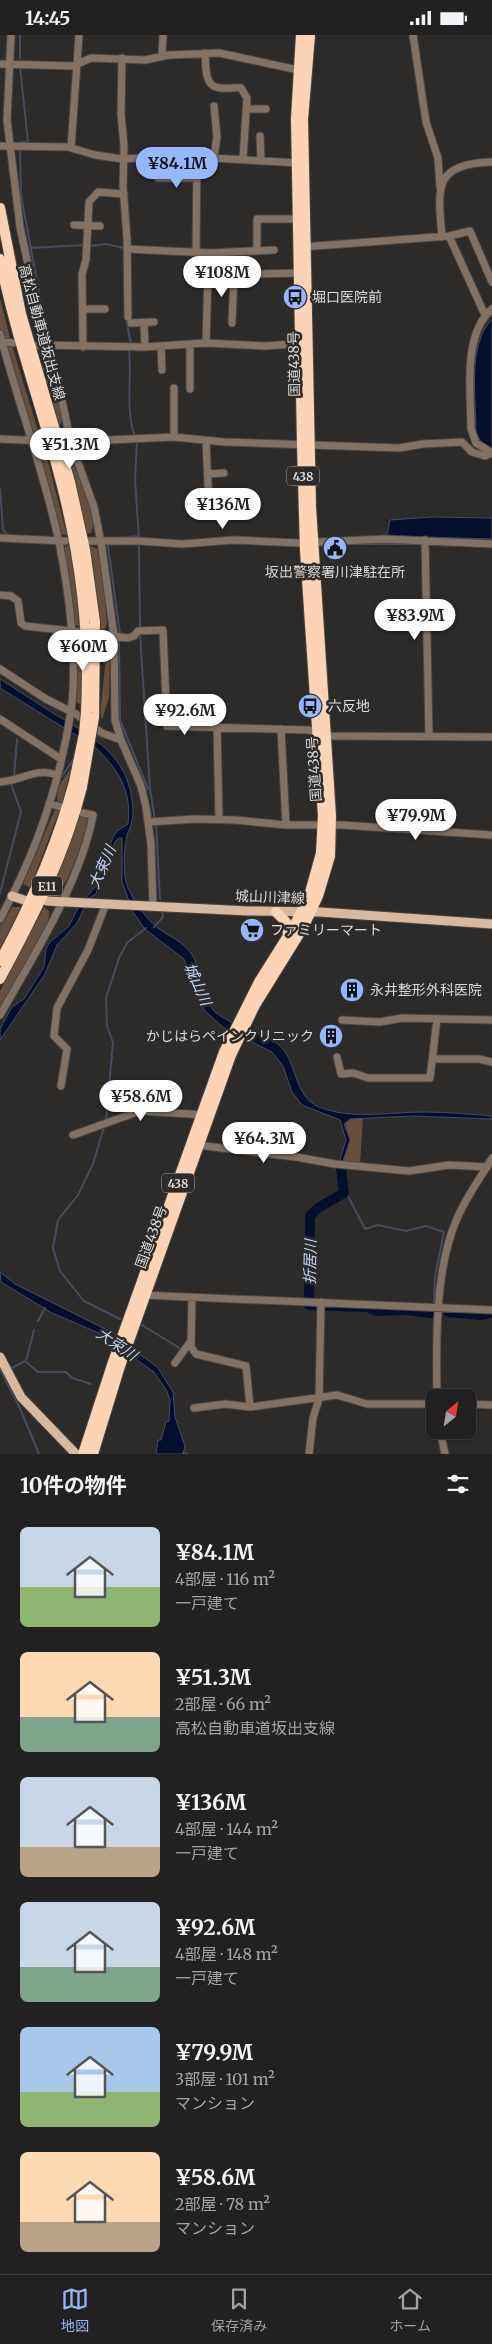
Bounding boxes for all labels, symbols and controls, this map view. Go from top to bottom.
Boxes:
text: 14:45 [25,6,70,30]
pin: ¥84.1M [136,147,218,189]
text: ¥84.1M [147,153,207,173]
pin: ¥108M [187,255,257,298]
street label: 高松自動車道坂出支線 [15,262,69,402]
text: ¥108M [194,262,250,282]
bus stop icon: 堀口医院前 [282,284,308,310]
place label: 堀口医院前 [312,288,382,306]
street label: 国道438号 [284,331,304,397]
pin: ¥51.3M [29,427,111,470]
text: ¥51.3M [41,434,99,454]
road number: 438 [287,467,319,486]
pin: ¥136M [188,487,258,530]
text: ¥136M [196,494,250,514]
public building icon: 坂出警察署川津駐在所 [322,535,348,561]
place label: 坂出警察署川津駐在所 [265,563,405,581]
pin: ¥83.9M [374,599,456,641]
text: ¥83.9M [385,605,445,625]
pin: ¥60M [53,629,113,672]
text: ¥60M [59,636,107,656]
pin: ¥92.6M [144,693,226,736]
bus stop icon: 六反地 [297,693,323,719]
place label: 六反地 [328,697,370,715]
text: ¥92.6M [154,700,216,720]
street label: 国道438号 [303,736,325,802]
pin: ¥79.9M [375,799,457,841]
text: ¥79.9M [386,805,446,825]
water label: 大束川 [84,841,121,891]
road number: E11 [32,876,62,895]
street label: 城山川津線 [235,887,305,907]
supermarket icon: ファミリーマート [239,917,265,943]
place label: ファミリーマート [270,921,382,939]
water label: 城山川 [180,960,217,1010]
building icon: 永井整形外科医院 [339,977,365,1003]
place label: 永井整形外科医院 [370,981,482,999]
building icon: かじはらペインクリニック [318,1023,344,1049]
place label: かじはらペインクリニック [146,1027,314,1045]
pin: ¥58.6M [100,1079,182,1122]
text: ¥58.6M [110,1086,172,1106]
pin: ¥64.3M [223,1121,305,1164]
text: ¥64.3M [233,1128,295,1148]
road number: 438 [162,1173,194,1193]
street label: 国道438号 [131,1203,171,1271]
water label: 折居川 [300,1237,320,1285]
water label: 大束川 [93,1324,143,1366]
north arrow [426,1389,476,1439]
map controls [426,1389,476,1439]
icon: filters [444,1470,472,1498]
text: 10件の物件 [20,1472,127,1499]
text: ¥84.1M [175,1539,254,1566]
icon: home [60,1547,120,1607]
text: 4部屋 · 116 m² [175,1569,275,1589]
text: 一戸建て [175,1593,239,1613]
text: ¥51.3M [175,1664,251,1691]
icon: home [60,1672,120,1732]
text: 2部屋 · 66 m² [175,1694,271,1714]
text: 高松自動車道坂出支線 [175,1718,335,1738]
text: ¥136M [175,1789,246,1816]
icon: home [60,1797,120,1857]
text: 4部屋 · 144 m² [175,1819,278,1839]
text: 一戸建て [175,1843,239,1863]
text: ¥92.6M [175,1914,255,1941]
icon: home [60,1922,120,1982]
text: 4部屋 · 148 m² [175,1944,278,1964]
text: 一戸建て [175,1968,239,1988]
text: ¥79.9M [175,2039,253,2066]
icon: home [60,2047,120,2107]
text: 3部屋 · 101 m² [175,2069,275,2089]
text: マンション [175,2093,255,2113]
text: ¥58.6M [175,2164,255,2191]
icon: home [60,2172,120,2232]
text: 2部屋 · 78 m² [175,2194,270,2214]
text: マンション [175,2218,255,2238]
tab: 地図 [61,2285,89,2335]
tab: 保存済み [211,2285,267,2335]
tab: ホーム [389,2285,431,2335]

